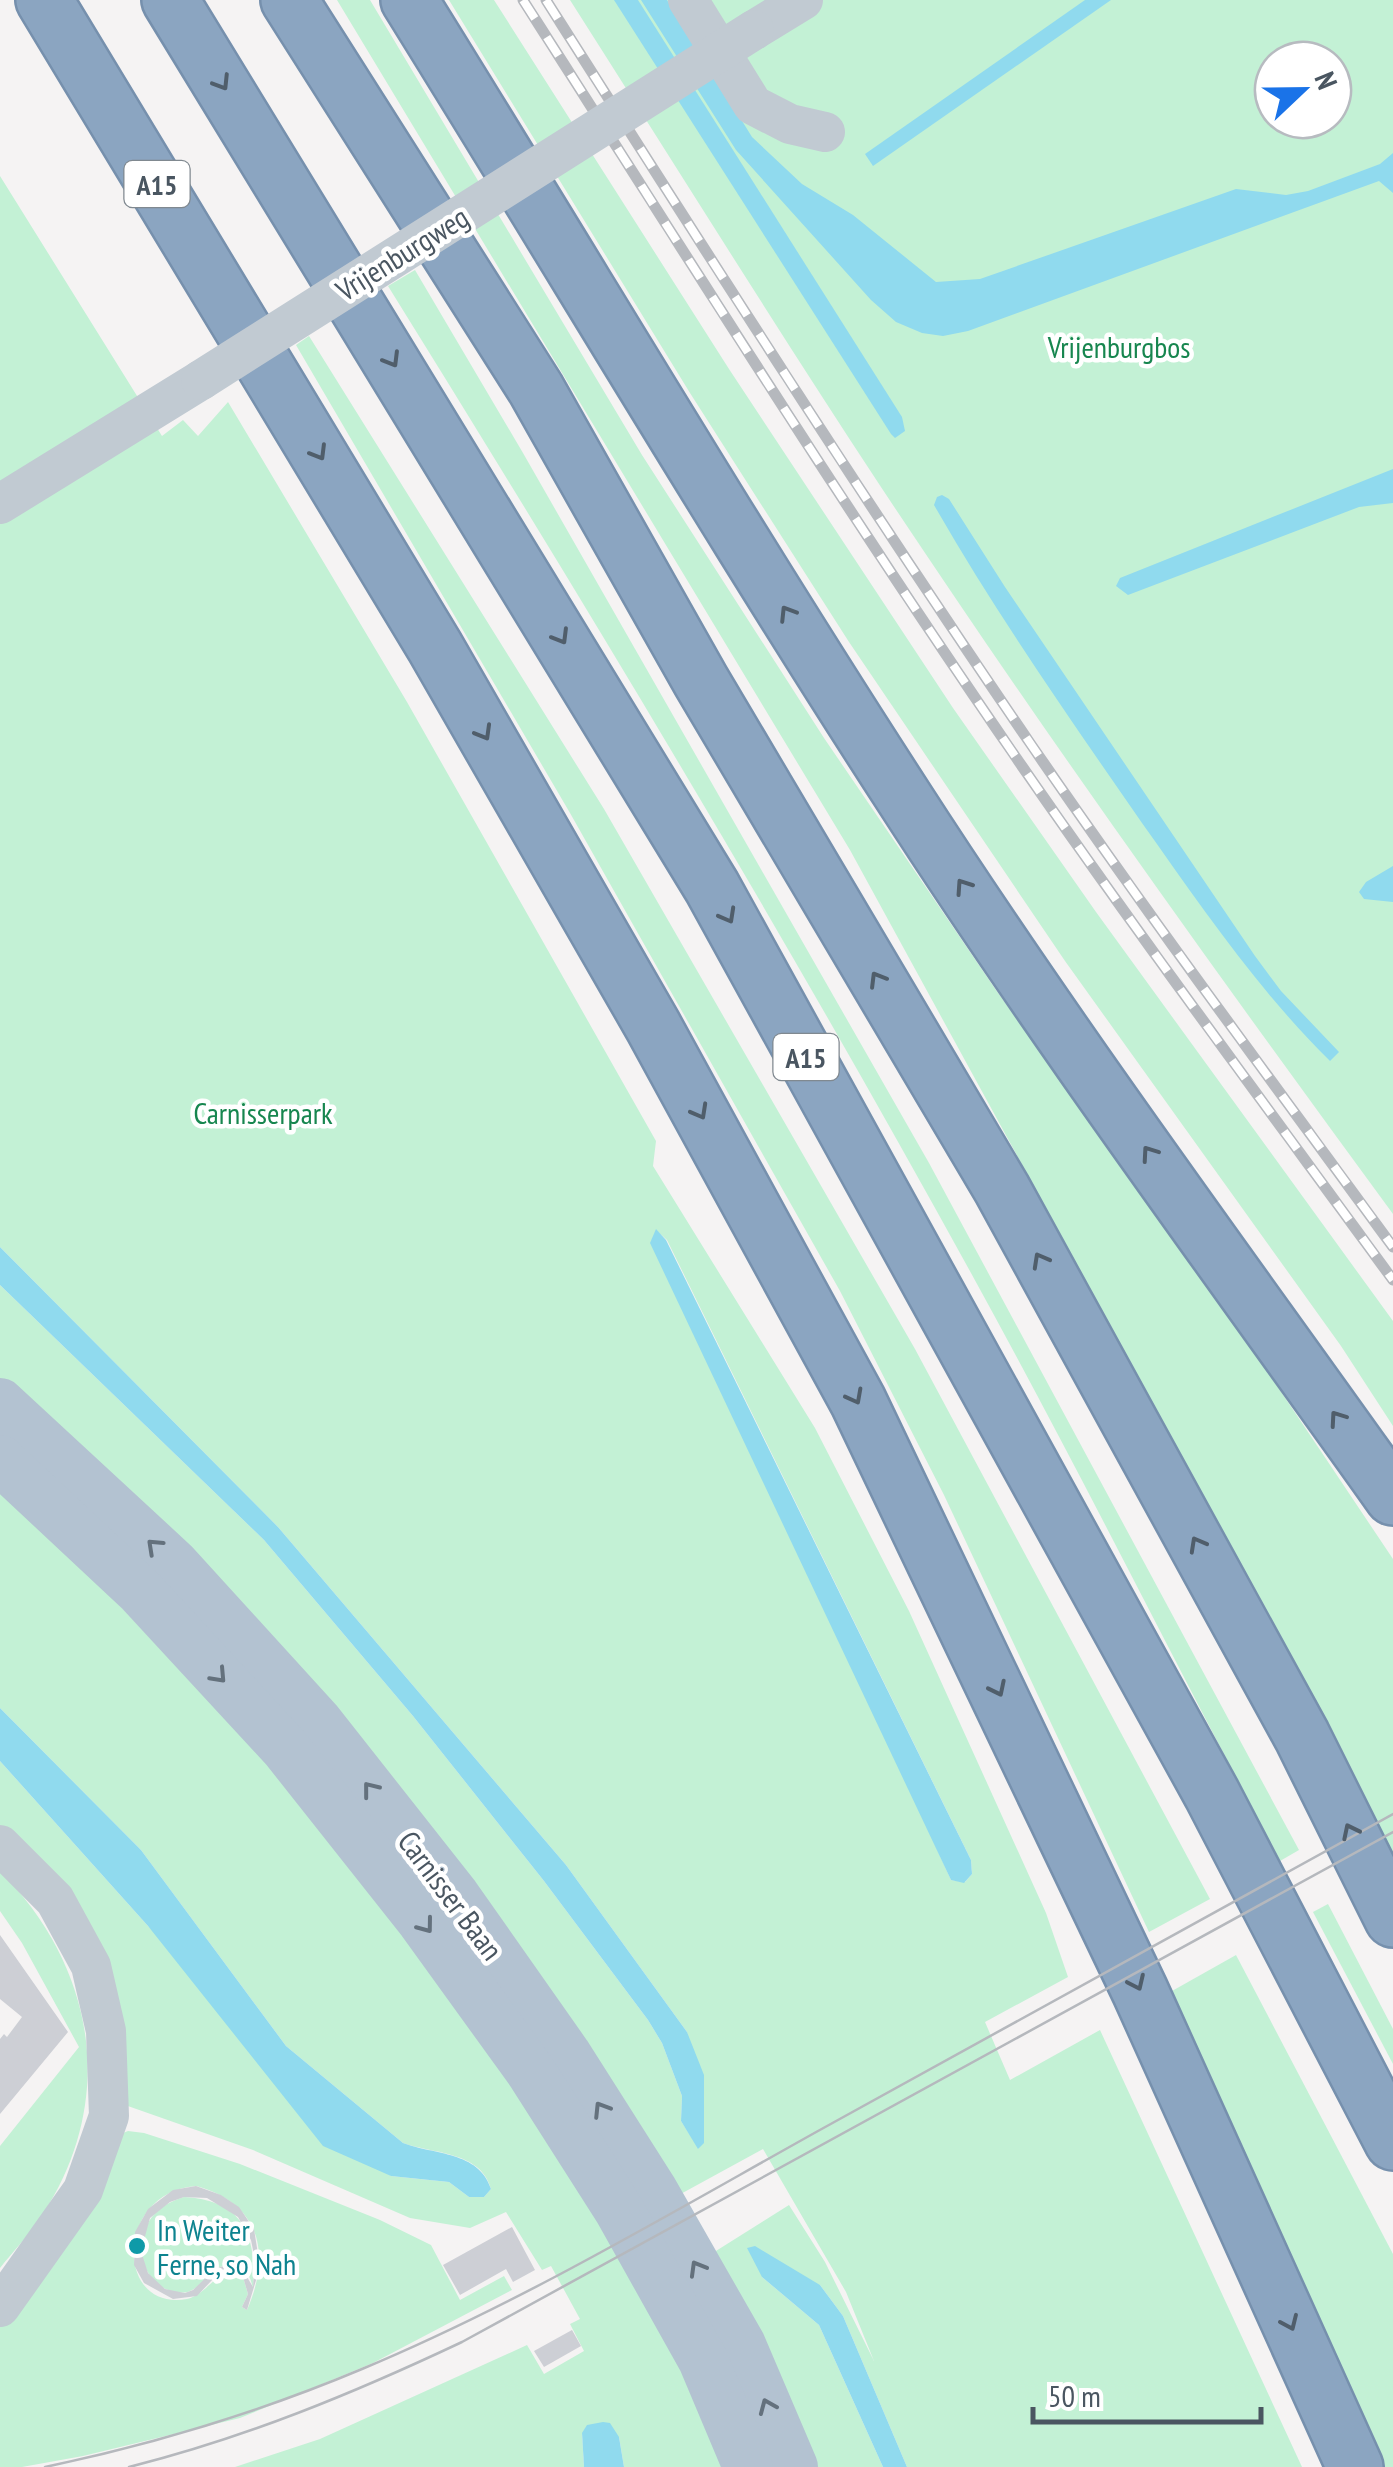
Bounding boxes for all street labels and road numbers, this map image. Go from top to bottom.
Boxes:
road number: A15 [124,161,190,207]
street label: Vrijenburgweg [328,197,476,310]
road number: A15 [774,1034,838,1080]
street label: Carnisser Baan [390,1823,512,1967]

